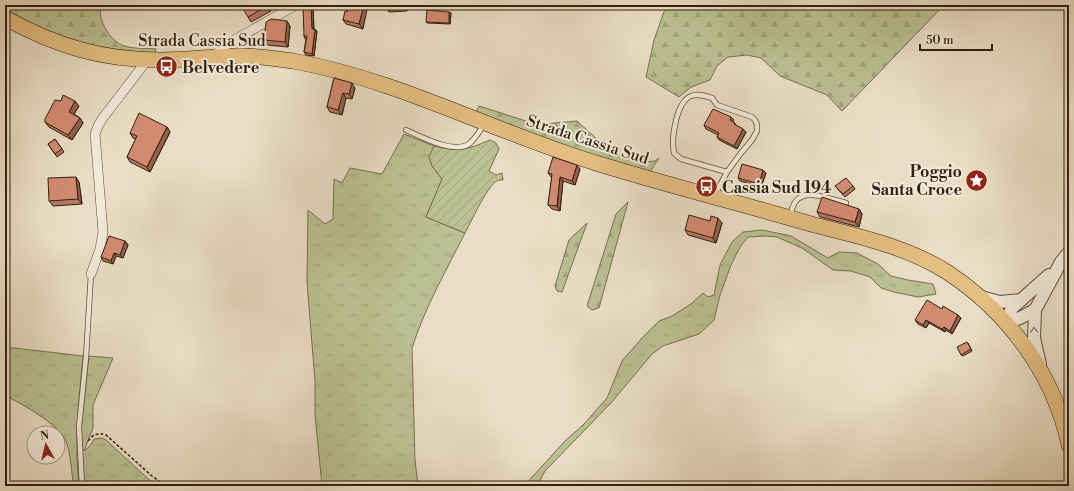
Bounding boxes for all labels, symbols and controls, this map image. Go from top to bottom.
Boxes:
scale bar [920,26,992,52]
street label: Strada Cassia Sud [138,31,266,51]
text: 50 m [926,33,954,48]
bus stop icon: Belvedere [153,54,179,80]
place label: Belvedere [182,58,260,78]
street label: Strada Cassia Sud [524,111,651,169]
place label: Poggio Santa Croce [871,162,962,200]
place icon: Poggio Santa Croce [964,167,990,193]
bus stop icon: Cassia Sud 194 [693,174,719,200]
place label: Cassia Sud 194 [722,178,832,198]
one-way arrow [1030,327,1038,333]
north arrow [26,425,66,465]
text: N [39,429,50,444]

